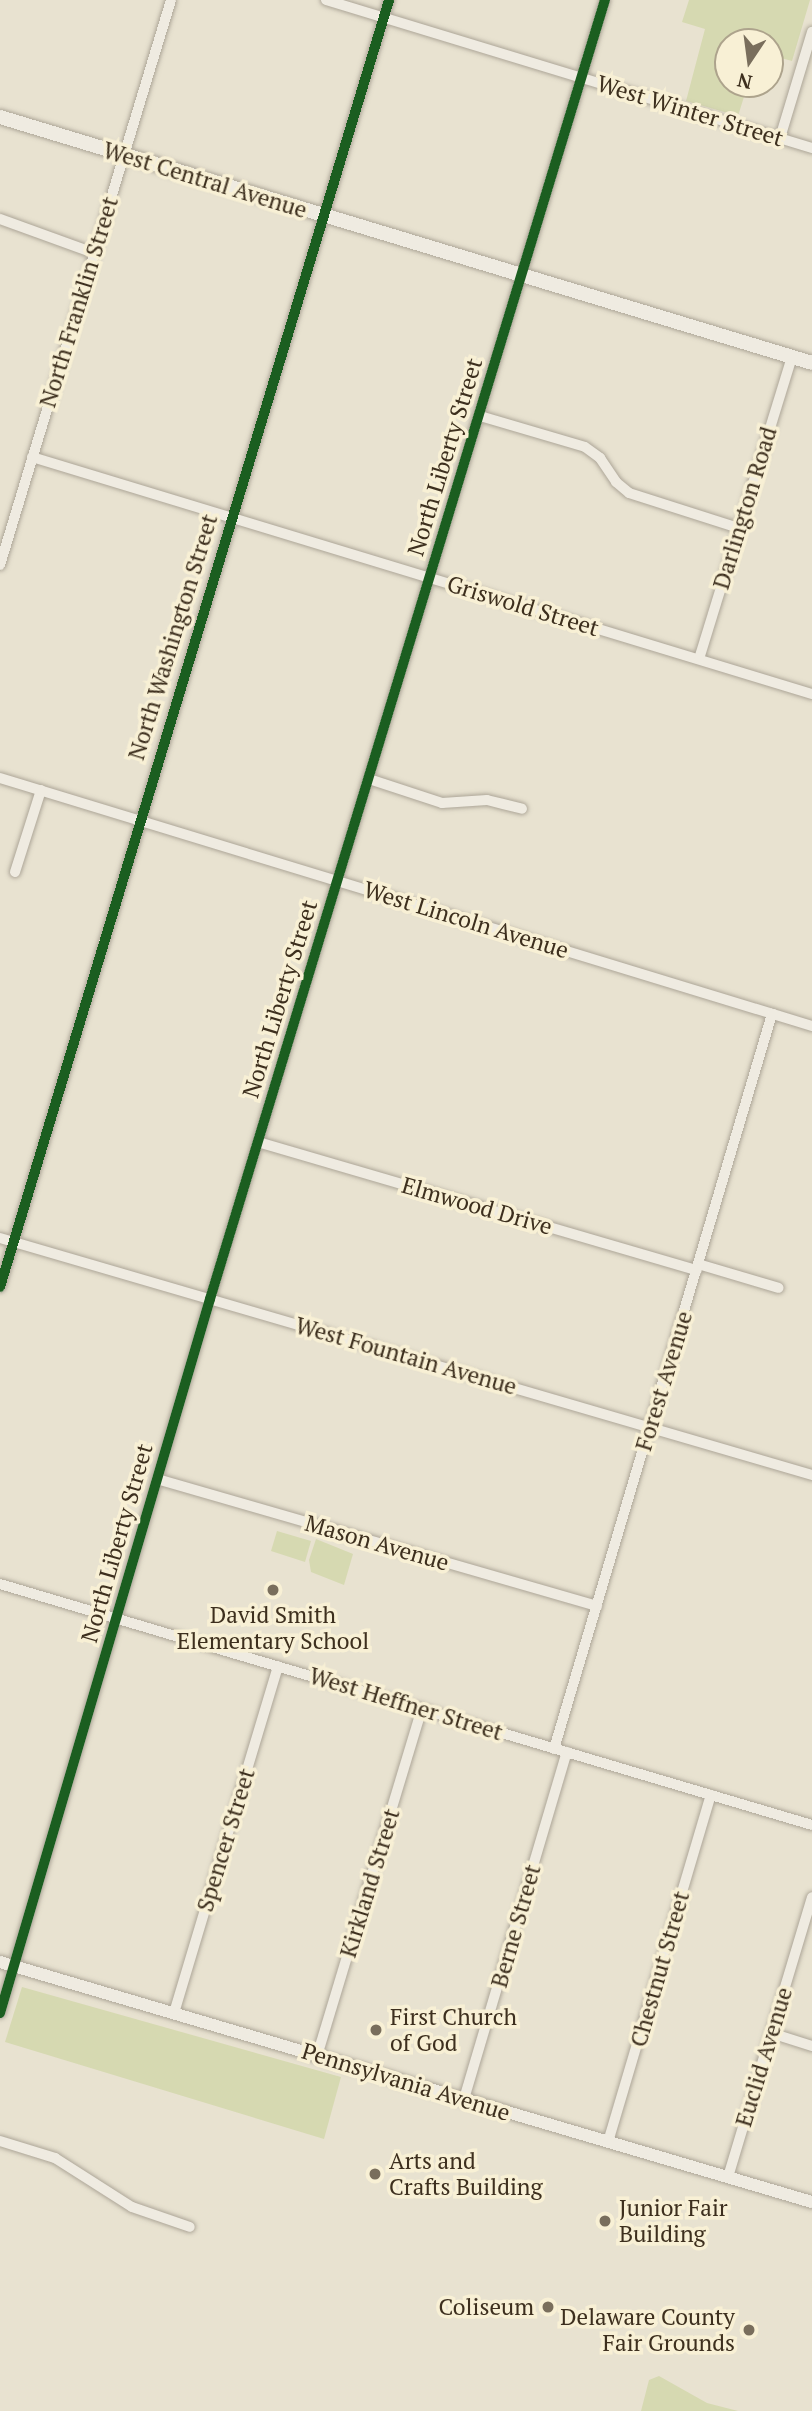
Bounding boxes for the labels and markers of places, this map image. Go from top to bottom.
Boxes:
marker: David Smith Elementary School [265,1582,281,1598]
place label: David Smith Elementary School [177,1601,369,1655]
place label: First Church of God [390,2003,517,2057]
marker: First Church of God [368,2022,384,2038]
place label: Arts and Crafts Building [389,2147,543,2201]
marker: Arts and Crafts Building [367,2166,383,2182]
place label: Junior Fair Building [619,2194,728,2248]
marker: Junior Fair Building [597,2213,613,2229]
place label: Coliseum [439,2293,534,2321]
marker: Coliseum [540,2299,556,2315]
place label: Delaware County Fair Grounds [560,2303,735,2357]
marker: Delaware County Fair Grounds [741,2322,757,2338]

